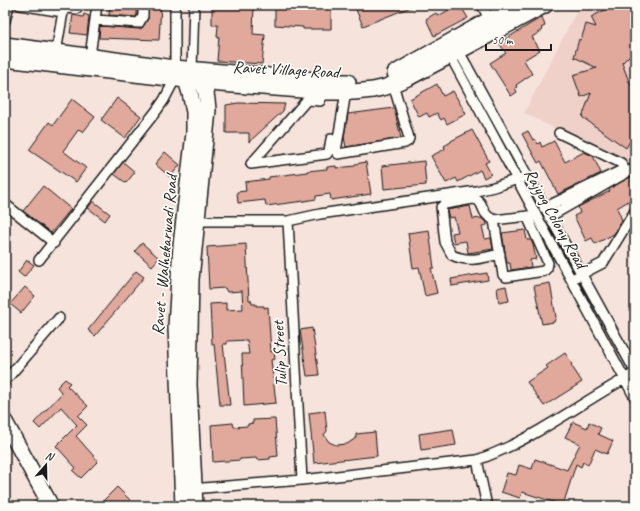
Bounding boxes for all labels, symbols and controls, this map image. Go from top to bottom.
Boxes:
scale bar [486,26,551,52]
text: 50 m [492,32,514,48]
street label: Ravet Village Road [232,56,342,83]
street label: Rajyog Colony Road [520,165,593,274]
street label: Ravet - Walhekarwadi Road [147,172,182,336]
street label: Tulip Street [267,318,292,387]
north arrow [26,445,66,485]
text: N [44,448,57,464]

